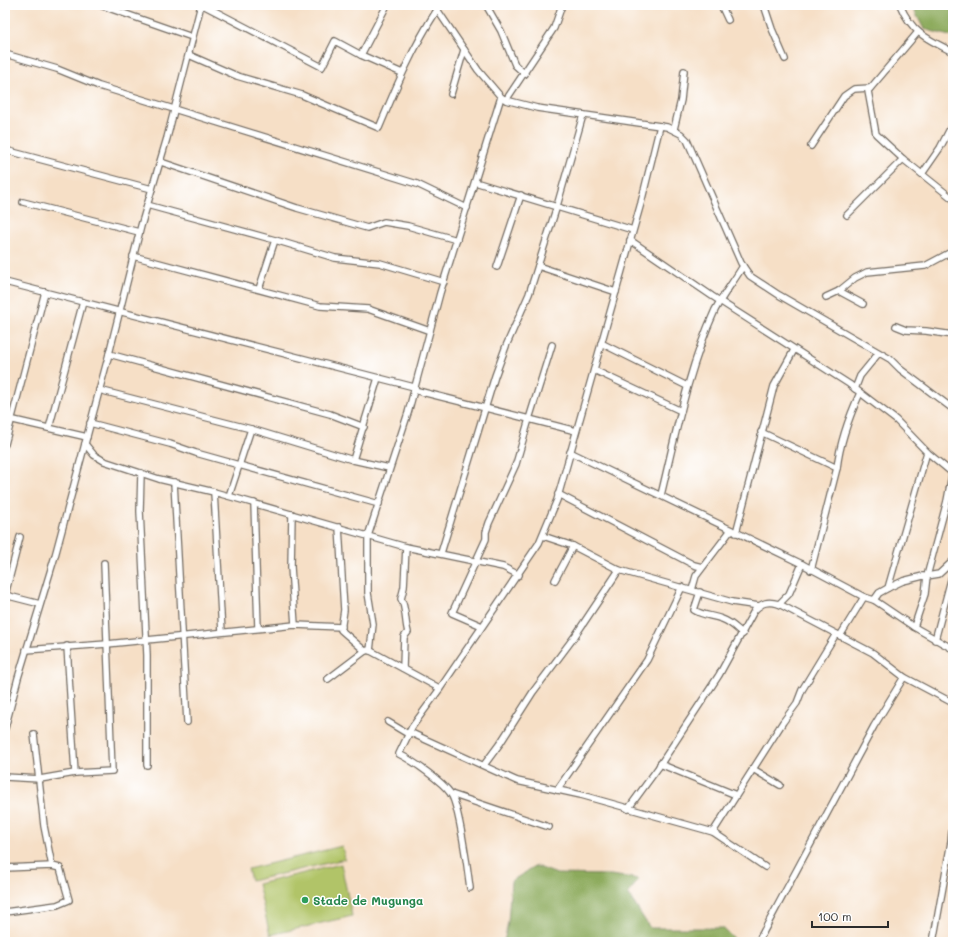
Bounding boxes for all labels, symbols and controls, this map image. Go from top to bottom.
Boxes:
place label: Stade de Mugunga [313,892,423,908]
marker: Stade de Mugunga [300,895,310,905]
scale bar [812,903,888,929]
text: 100 m [818,908,852,924]

